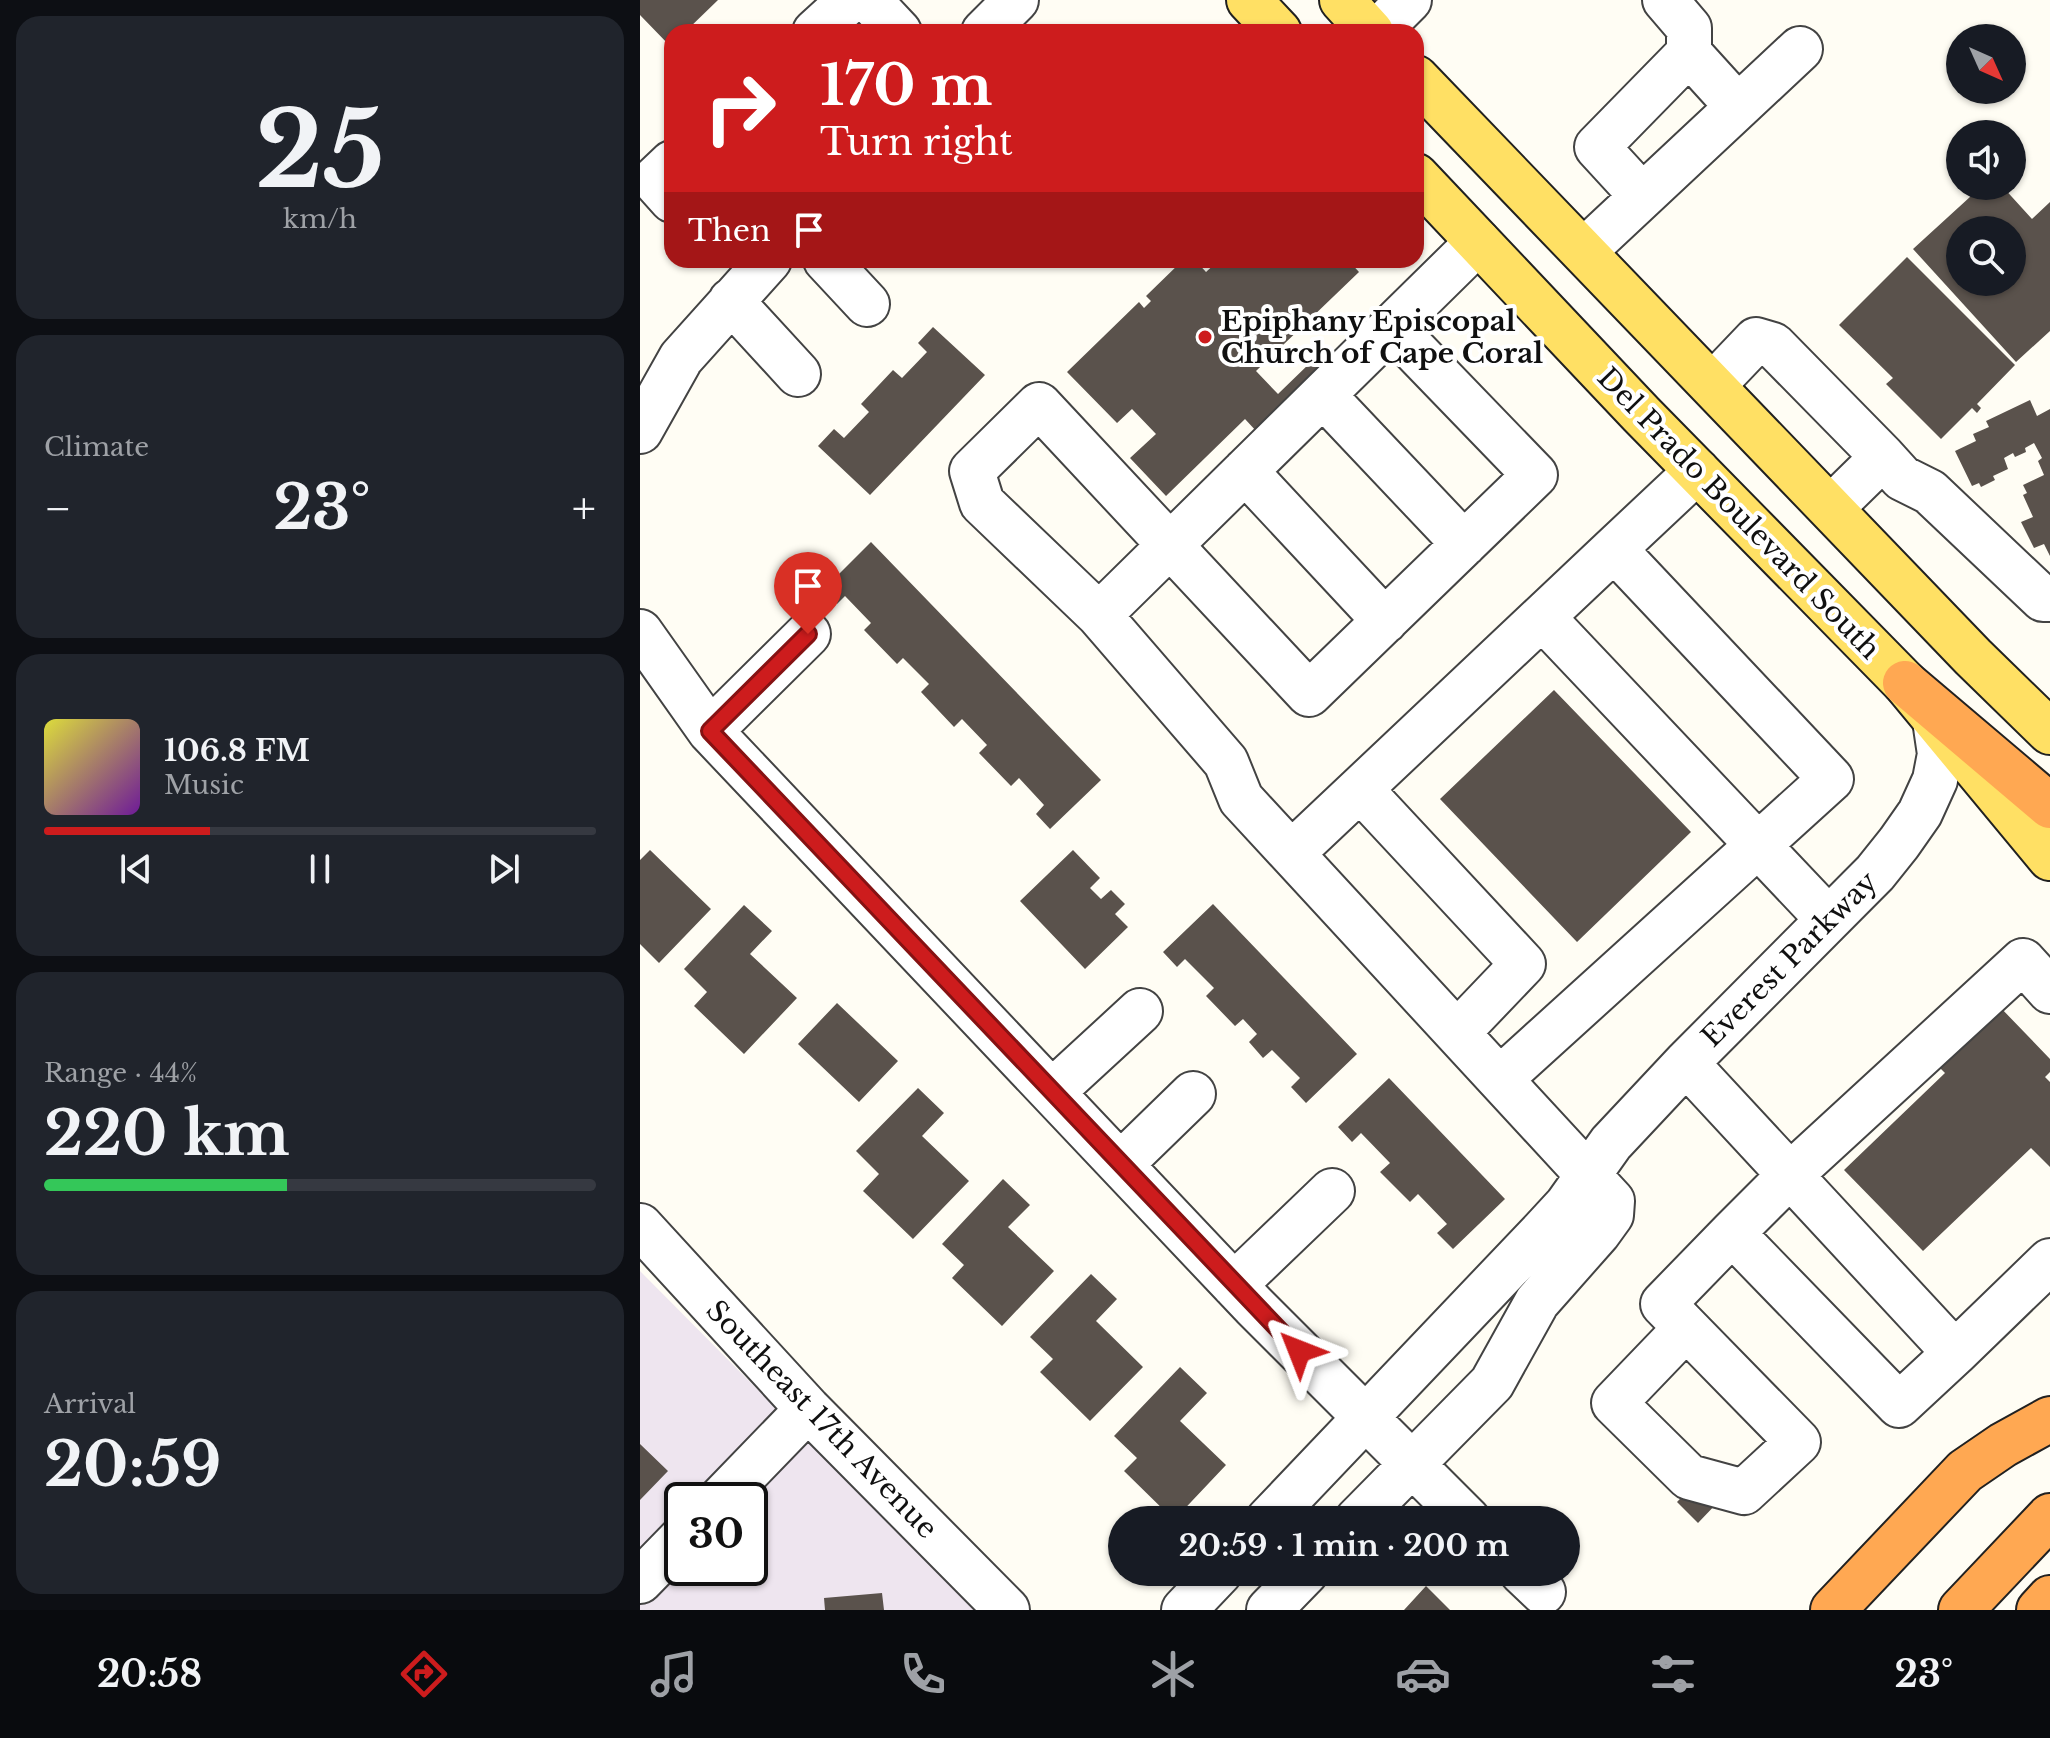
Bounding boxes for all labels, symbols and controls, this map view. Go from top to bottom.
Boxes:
north arrow [1946,24,2026,104]
map controls [1946,24,2026,296]
text: 170 m [820,51,992,120]
icon: right [688,56,792,160]
text: 25 [255,86,385,215]
text: Turn right [820,120,1013,165]
button: sound [1946,120,2026,200]
text: km/h [283,203,357,235]
icon: arrive [787,208,831,252]
text: Then [688,212,771,249]
button: search [1946,216,2026,296]
place label: Epiphany Episcopal Church of Cape Coral [1221,304,1543,371]
marker: Epiphany Episcopal Church of Cape Coral [1196,328,1214,346]
street label: Del Prado Boulevard South [1590,360,1887,666]
text: Climate [44,431,149,463]
text: 23° [273,471,371,545]
text: − [44,481,72,536]
text: + [572,481,596,536]
pin [774,552,842,634]
icon: arrive [786,564,830,608]
text: 106.8 FM [164,732,310,769]
text: Music [164,769,244,801]
icon: previous [114,847,158,891]
icon: pause [298,847,342,891]
icon: next [482,847,526,891]
street label: Everest Parkway [1694,864,1885,1055]
text: Range · 44% [44,1057,197,1089]
text: 220 km [44,1097,290,1171]
street label: Southeast 17th Avenue [699,1293,945,1546]
position arrow [1257,1309,1341,1393]
text: Arrival [44,1388,136,1420]
text: 20:59 [44,1428,222,1502]
speed limit sign: 30 [664,1482,768,1586]
text: 20:59 · 1 min · 200 m [1179,1527,1509,1564]
icon: directions [396,1646,452,1702]
icon: music [646,1646,702,1702]
icon: phone [895,1646,951,1702]
icon: climate [1145,1646,1201,1702]
icon: car [1395,1646,1451,1702]
icon: filters [1645,1646,1701,1702]
text: 20:58 [97,1652,202,1697]
text: 23° [1895,1652,1953,1697]

